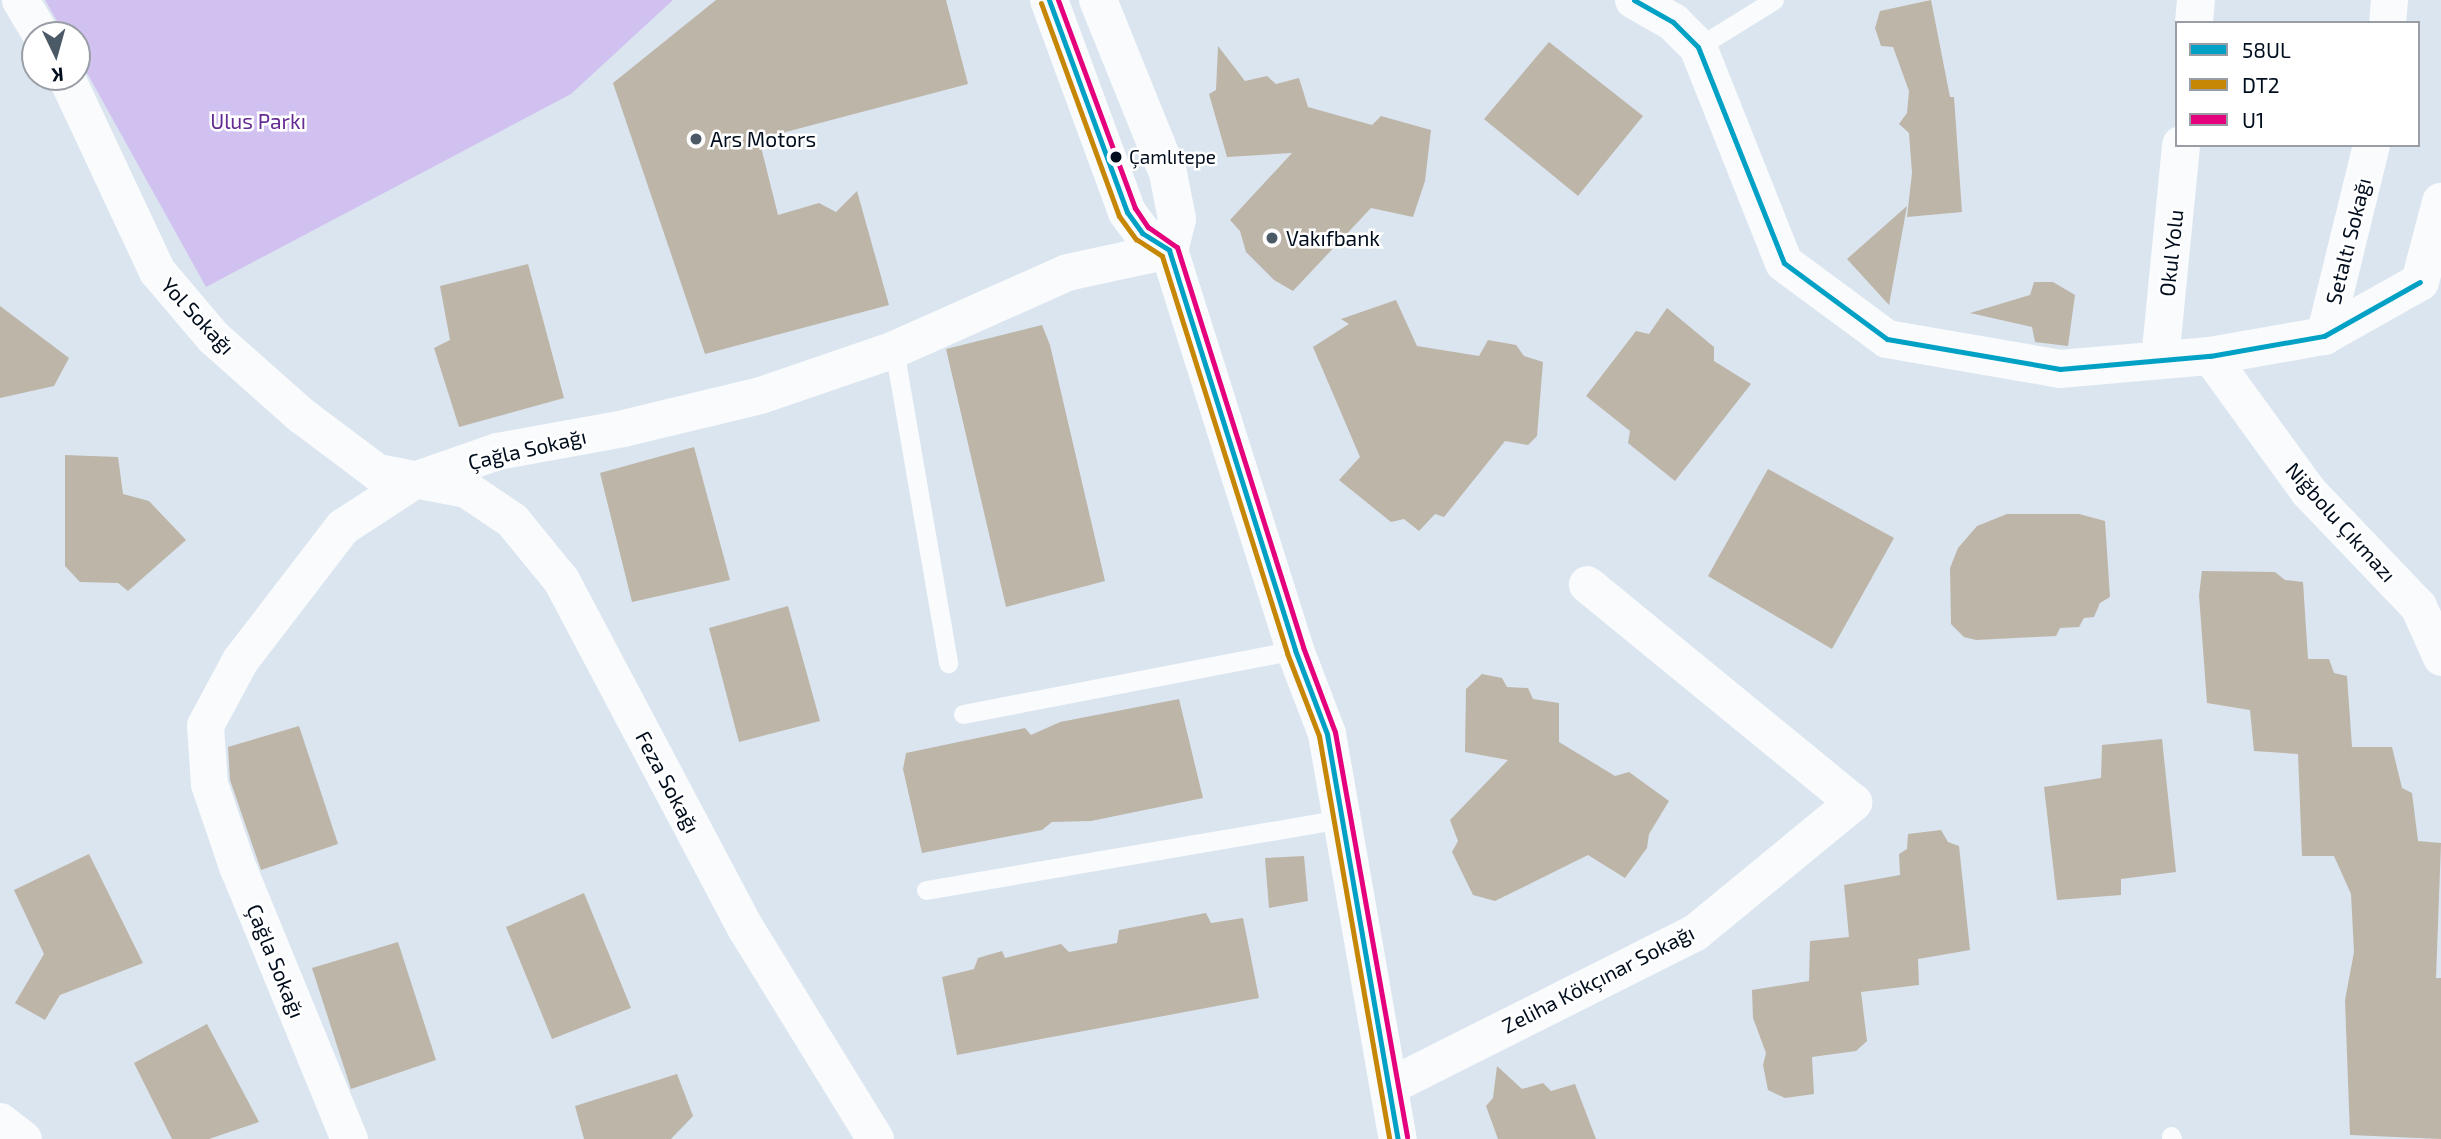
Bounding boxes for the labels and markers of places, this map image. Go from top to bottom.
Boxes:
place label: Ars Motors [710,126,816,152]
marker: Ars Motors [688,131,704,147]
place label: Çamlıtepe [1129,146,1216,168]
marker: Çamlıtepe [1109,150,1123,164]
place label: Vakıfbank [1286,225,1380,251]
marker: Vakıfbank [1264,230,1280,246]

